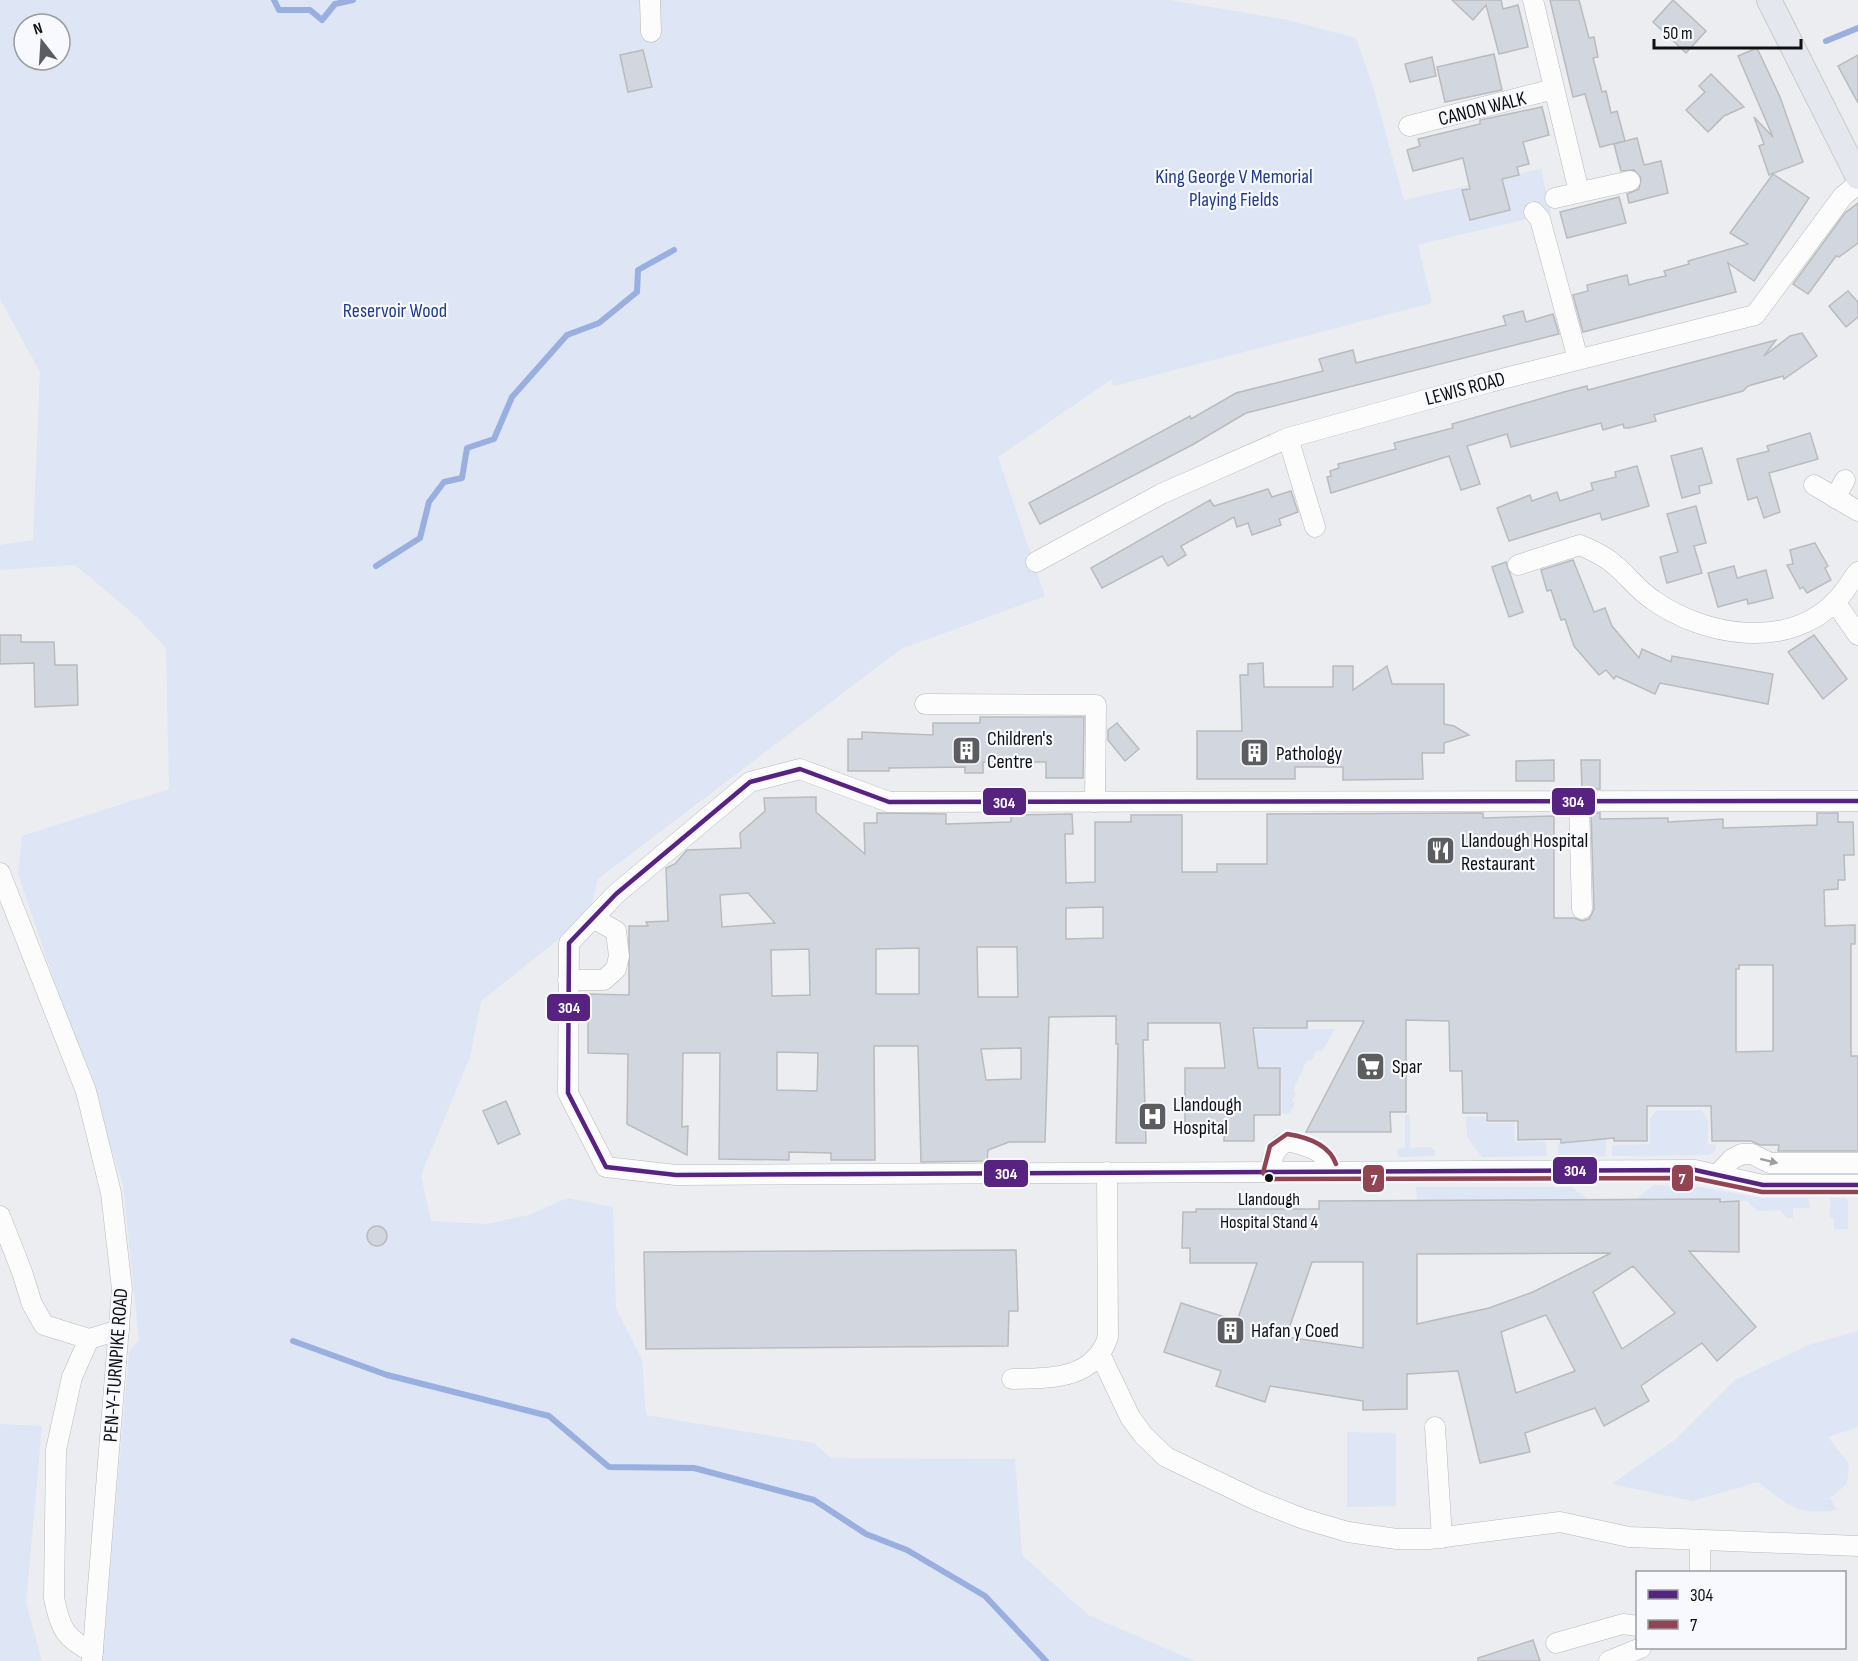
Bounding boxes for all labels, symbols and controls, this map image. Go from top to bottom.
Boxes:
north arrow [12,12,72,72]
scale bar [1654,12,1801,50]
text: N [31,19,45,39]
text: 50 m [1663,23,1693,44]
street label: CANON WALK [1436,87,1528,131]
park label: King George V Memorial Playing Fields [1155,165,1313,212]
park label: Reservoir Wood [343,299,447,323]
street label: LEWIS ROAD [1423,367,1508,411]
place label: Children's Centre [987,727,1053,774]
building icon: Children's Centre [950,734,982,766]
building icon: Pathology [1239,737,1271,769]
place label: Pathology [1276,742,1342,766]
line badge: 304 [982,787,1027,816]
line badge: 304 [1551,787,1596,816]
text: 304 [1562,793,1585,812]
text: 304 [993,794,1016,813]
place label: Llandough Hospital Restaurant [1461,829,1588,876]
restaurant icon: Llandough Hospital Restaurant [1424,835,1456,867]
line badge: 304 [546,993,591,1022]
text: 304 [558,999,581,1018]
supermarket icon: Spar [1355,1050,1387,1082]
place label: Spar [1392,1055,1423,1079]
place label: Llandough Hospital [1173,1093,1242,1140]
hospital icon: Llandough Hospital [1136,1100,1168,1132]
line badge: 304 [1552,1156,1598,1185]
one-way arrow [1760,1156,1778,1166]
line badge: 304 [983,1159,1029,1188]
text: 304 [1564,1162,1587,1181]
line badge: 7 [1362,1164,1385,1193]
line badge: 7 [1671,1164,1694,1192]
text: 304 [995,1165,1018,1184]
text: 7 [1679,1170,1686,1189]
text: 7 [1371,1171,1378,1190]
marker: Llandough Hospital Stand 4 [1263,1172,1275,1184]
place label: Llandough Hospital Stand 4 [1220,1189,1318,1233]
street label: PEN-Y-TURNPIKE ROAD [99,1287,133,1443]
building icon: Hafan y Coed [1214,1314,1246,1346]
place label: Hafan y Coed [1251,1319,1339,1343]
legend [1636,1571,1846,1649]
text: 304 [1690,1585,1714,1606]
text: 7 [1690,1615,1698,1636]

